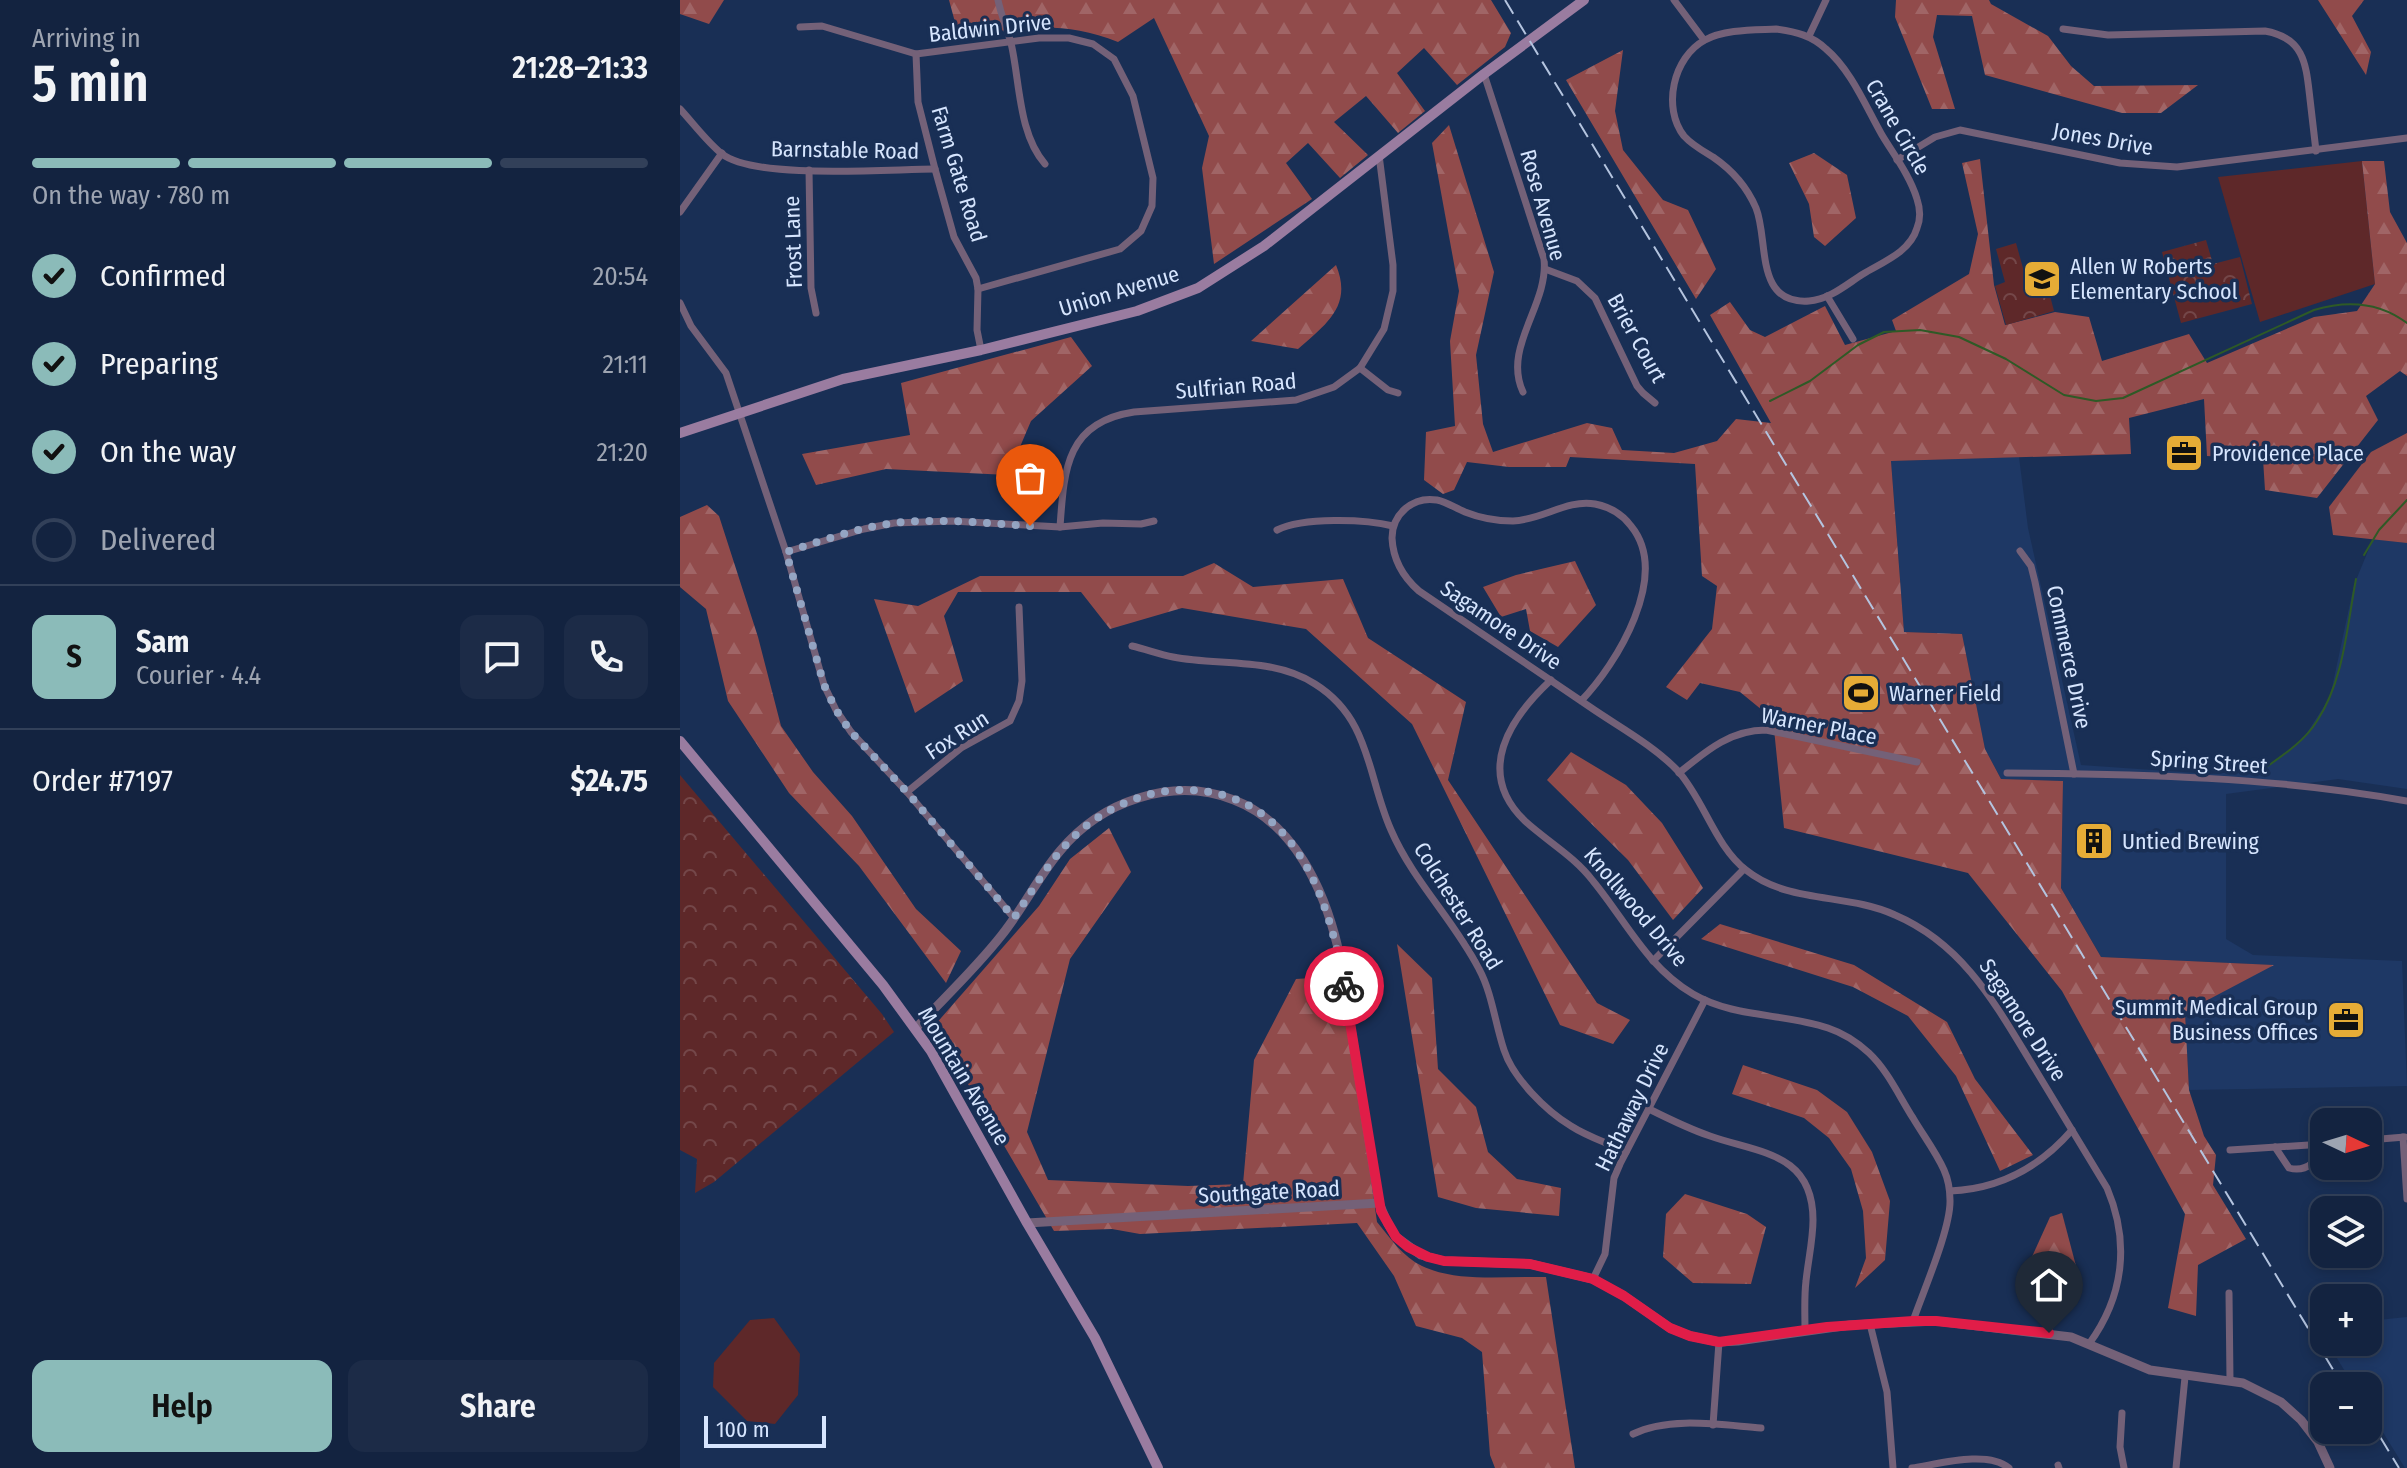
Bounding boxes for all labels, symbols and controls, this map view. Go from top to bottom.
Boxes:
street label: Baldwin Drive [927,8,1053,48]
text: Arriving in [32,23,141,54]
text: 21:28–21:33 [512,50,648,86]
text: 5 min [32,52,149,115]
street label: Crane Circle [1860,74,1936,180]
street label: Farm Gate Road [926,103,992,245]
street label: Jones Drive [2051,117,2155,161]
street label: Barnstable Road [771,135,919,165]
street label: Rose Avenue [1514,146,1572,264]
text: On the way · 780 m [32,180,230,211]
street label: Frost Lane [778,196,808,288]
place label: Allen W Roberts Elementary School [2070,253,2238,305]
icon: check [32,254,76,298]
text: Confirmed [100,258,226,294]
school or university icon: Allen W Roberts Elementary School [2021,258,2063,300]
street label: Union Avenue [1056,260,1182,322]
text: 20:54 [593,261,648,292]
street label: Brier Court [1602,289,1673,388]
icon: check [32,342,76,386]
text: Preparing [100,346,218,382]
text: 21:11 [603,349,648,380]
street label: Sulfrian Road [1174,367,1298,405]
icon: check [32,430,76,474]
office icon: Providence Place [2163,432,2205,474]
text: On the way [100,434,236,470]
text: 21:20 [596,437,648,468]
place label: Providence Place [2212,440,2364,467]
pin [996,444,1064,526]
icon: bag [1008,456,1052,500]
text: Delivered [100,522,216,558]
street label: Sagamore Drive [1435,575,1567,675]
street label: Commerce Drive [2041,583,2097,731]
button: chat [460,615,544,699]
button: phone [564,615,648,699]
text: Sam [136,624,189,660]
text: S [66,639,82,675]
text: Courier · 4.4 [136,660,261,691]
sports icon: Warner Field [1840,672,1882,714]
place label: Warner Field [1889,680,2001,707]
street label: Warner Place [1759,702,1879,750]
street label: Fox Run [920,705,994,765]
street label: Spring Street [2150,744,2269,780]
text: Order #7197 [32,763,173,799]
text: $24.75 [571,763,648,799]
building icon: Untied Brewing [2073,820,2115,862]
place label: Untied Brewing [2122,828,2260,855]
street label: Colchester Road [1408,837,1508,975]
street label: Knollwood Drive [1578,842,1694,972]
courier [1304,946,1384,1026]
street label: Sagamore Drive [1973,954,2073,1086]
icon: bike [1322,964,1366,1008]
place label: Summit Medical Group Business Offices [2115,994,2318,1046]
office icon: Summit Medical Group Business Offices [2325,999,2367,1041]
street label: Mountain Avenue [912,1002,1016,1150]
street label: Hathaway Drive [1589,1038,1675,1176]
north arrow [2310,1108,2382,1180]
map controls [2310,1108,2382,1444]
street label: Southgate Road [1197,1175,1341,1209]
button: layers [2310,1196,2382,1268]
pin [2015,1251,2083,1333]
icon: home [2027,1263,2071,1307]
button: + [2310,1284,2382,1356]
button: Help [32,1360,332,1452]
button: Share [348,1360,648,1452]
button: − [2310,1372,2382,1444]
scale bar [704,1412,826,1448]
text: 100 m [716,1416,770,1443]

